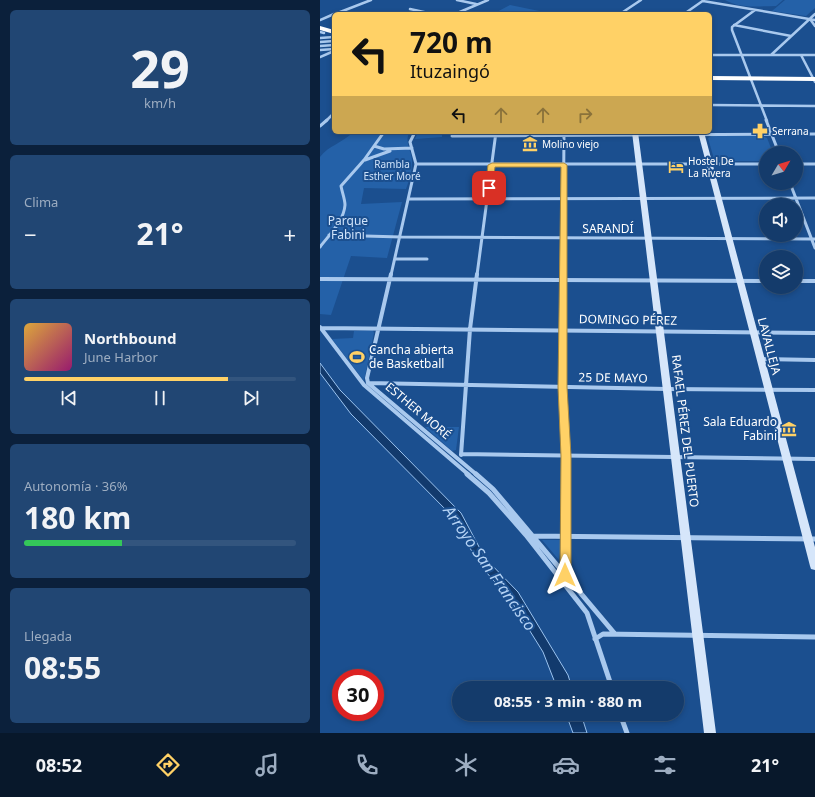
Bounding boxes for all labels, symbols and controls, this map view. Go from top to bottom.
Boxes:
text: 720 m [410,23,493,61]
icon: left [344,28,396,80]
text: 29 [130,32,190,103]
text: Ituzaingó [410,59,490,83]
text: km/h [144,94,176,112]
icon: left [448,104,470,126]
icon: ahead [490,104,512,126]
icon: ahead [532,104,554,126]
icon: right [574,104,596,126]
pharmacy icon: Serrana [751,122,769,140]
place label: Serrana [772,124,809,138]
museum icon: Molino viejo [521,135,539,153]
place label: Molino viejo [542,137,599,151]
north arrow [759,146,803,190]
map controls [759,146,803,294]
place label: Hostel De La Rivera [688,154,734,180]
park label: Rambla Esther Moré [363,157,421,183]
hotel icon: Hostel De La Rivera [667,158,685,176]
pin [472,171,506,205]
icon: arrive [478,177,500,199]
text: Clima [24,193,58,211]
button: sound [759,198,803,242]
park label: Parque Fabini [328,212,368,243]
text: 21° [136,213,184,254]
text: − [24,219,37,249]
text: + [283,219,296,249]
street label: SARANDÍ [582,220,634,237]
button: layers [759,250,803,294]
street label: DOMINGO PÉREZ [579,310,677,329]
street label: LAVALLEJA [754,315,785,377]
text: Northbound [84,328,176,348]
place label: Cancha abierta de Basketball [369,341,454,372]
text: June Harbor [84,348,158,366]
sports icon: Cancha abierta de Basketball [348,348,366,366]
street label: RAFAEL PÉREZ DEL PUERTO [668,354,703,508]
street label: 25 DE MAYO [578,368,648,387]
street label: ESTHER MORÉ [382,378,455,443]
icon: previous [58,387,80,409]
icon: pause [149,387,171,409]
icon: next [240,387,262,409]
place label: Sala Eduardo Fabini [703,413,777,444]
museum icon: Sala Eduardo Fabini [780,420,798,438]
text: Autonomía · 36% [24,477,128,495]
text: 180 km [24,497,131,538]
water label: Arroyo San Francisco [438,500,541,635]
position arrow [544,554,586,596]
text: Llegada [24,627,72,645]
text: 08:55 [24,647,101,688]
speed limit sign: 30 [332,669,384,721]
text: 08:55 · 3 min · 880 m [494,691,642,711]
icon: directions [154,751,182,779]
icon: music [253,751,281,779]
icon: phone [353,751,381,779]
icon: climate [452,751,480,779]
icon: car [552,751,580,779]
icon: filters [651,751,679,779]
text: 08:52 [36,753,82,777]
text: 21° [751,753,779,777]

